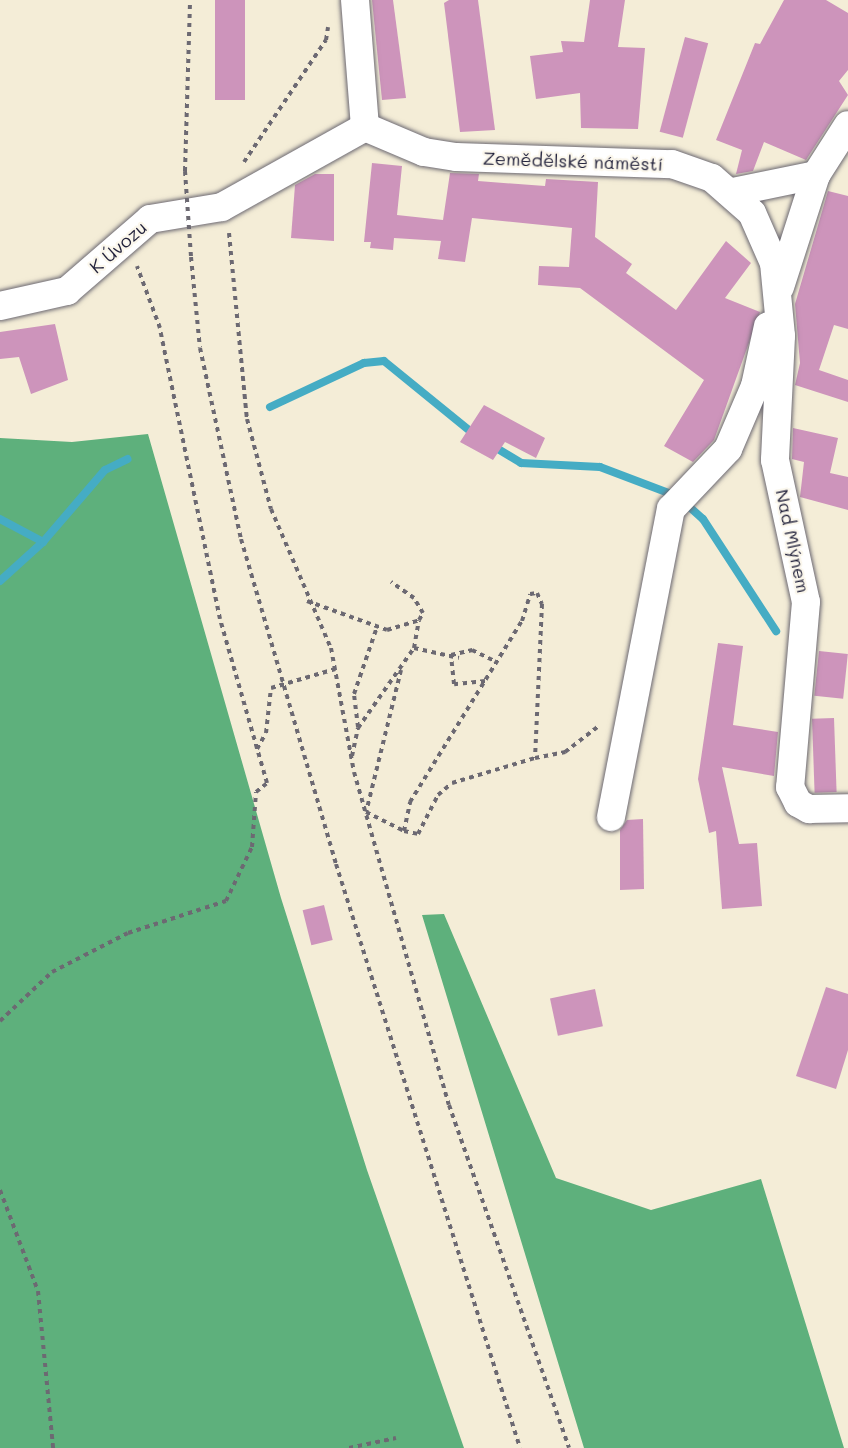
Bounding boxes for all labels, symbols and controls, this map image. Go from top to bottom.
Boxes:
street label: Zemědělské náměstí [482,147,664,175]
street label: K Úvozu [85,216,151,278]
street label: Nad Mlýnem [771,487,815,595]

